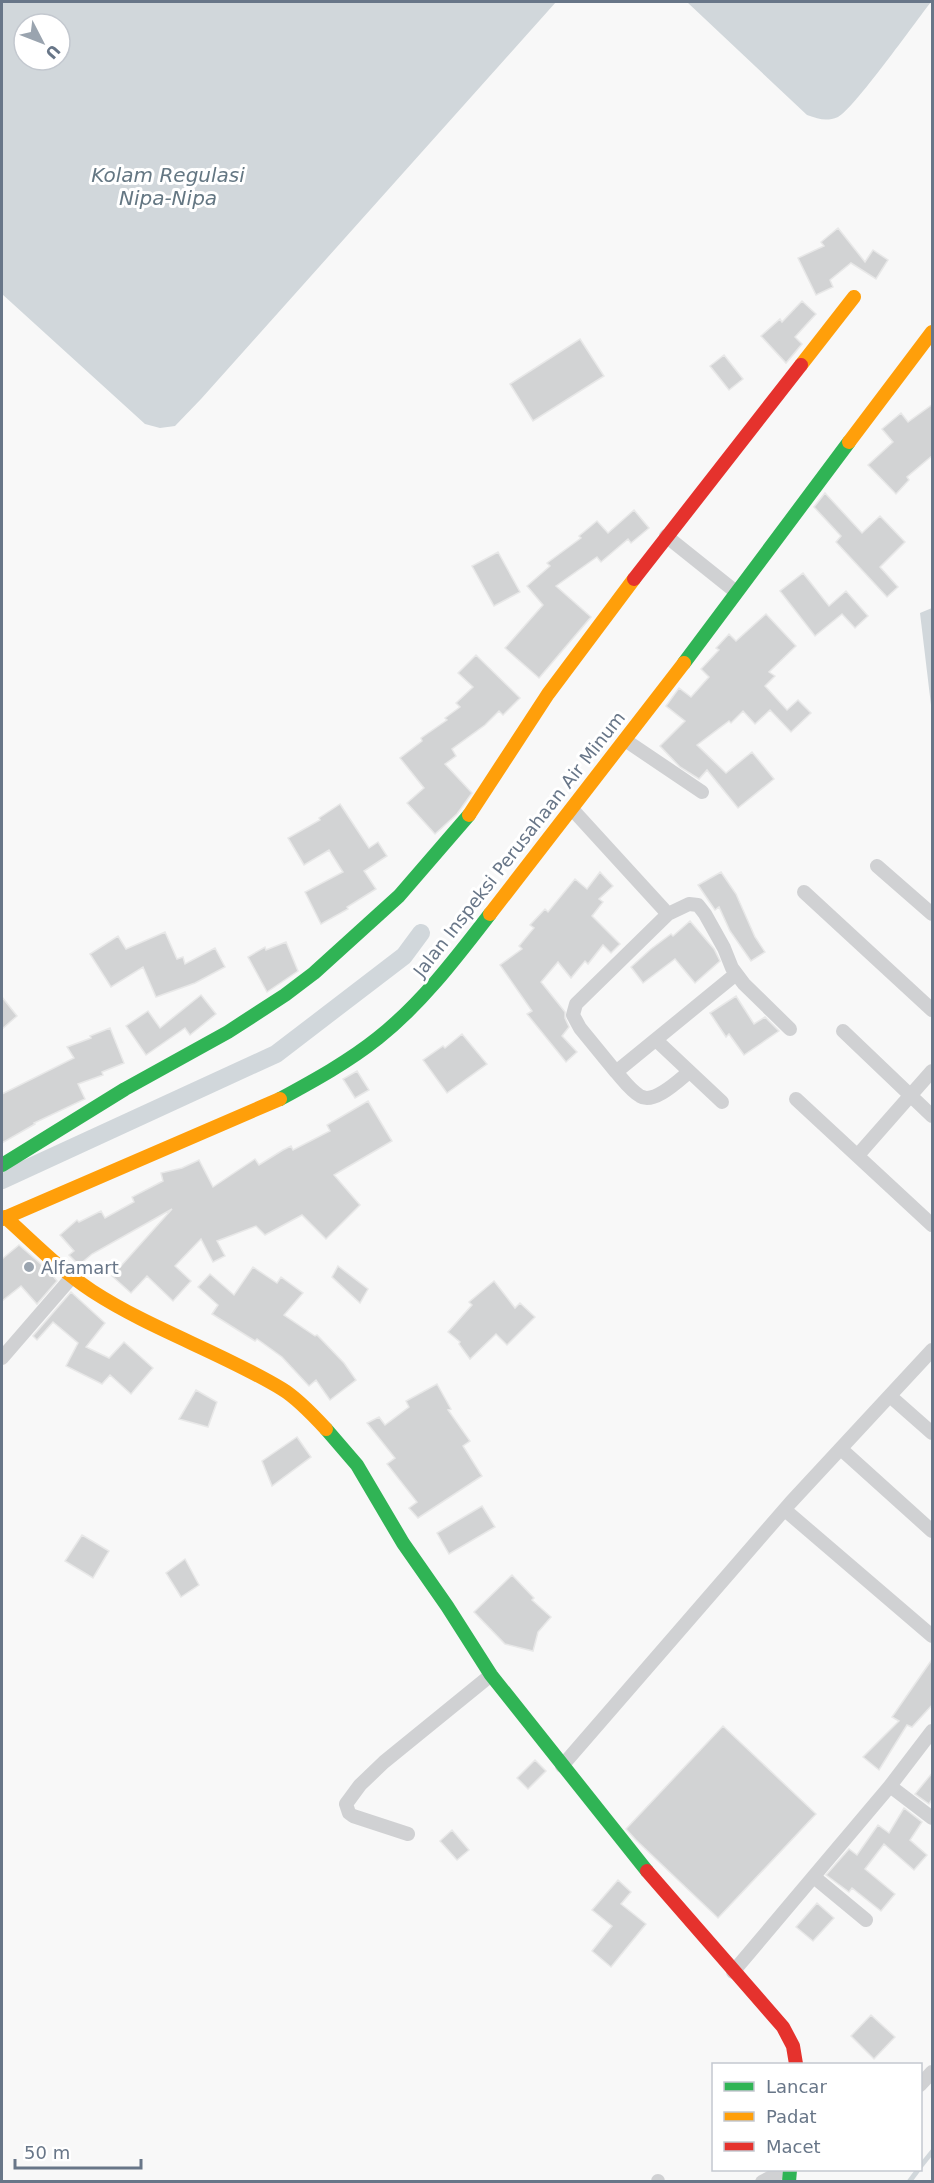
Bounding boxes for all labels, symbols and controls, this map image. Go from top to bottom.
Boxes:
north arrow [12,12,72,72]
text: U [41,41,64,63]
water label: Kolam Regulasi Nipa-Nipa [91,163,245,210]
street label: Jalan Inspeksi Perusahaan Air Minum [408,707,629,982]
place label: Alfamart [41,1257,119,1278]
marker: Alfamart [22,1260,36,1274]
legend [712,2063,922,2171]
text: Lancar [766,2076,827,2097]
text: Padat [766,2106,817,2127]
scale bar [15,2132,141,2170]
text: Macet [766,2136,821,2157]
text: 50 m [24,2142,70,2163]

